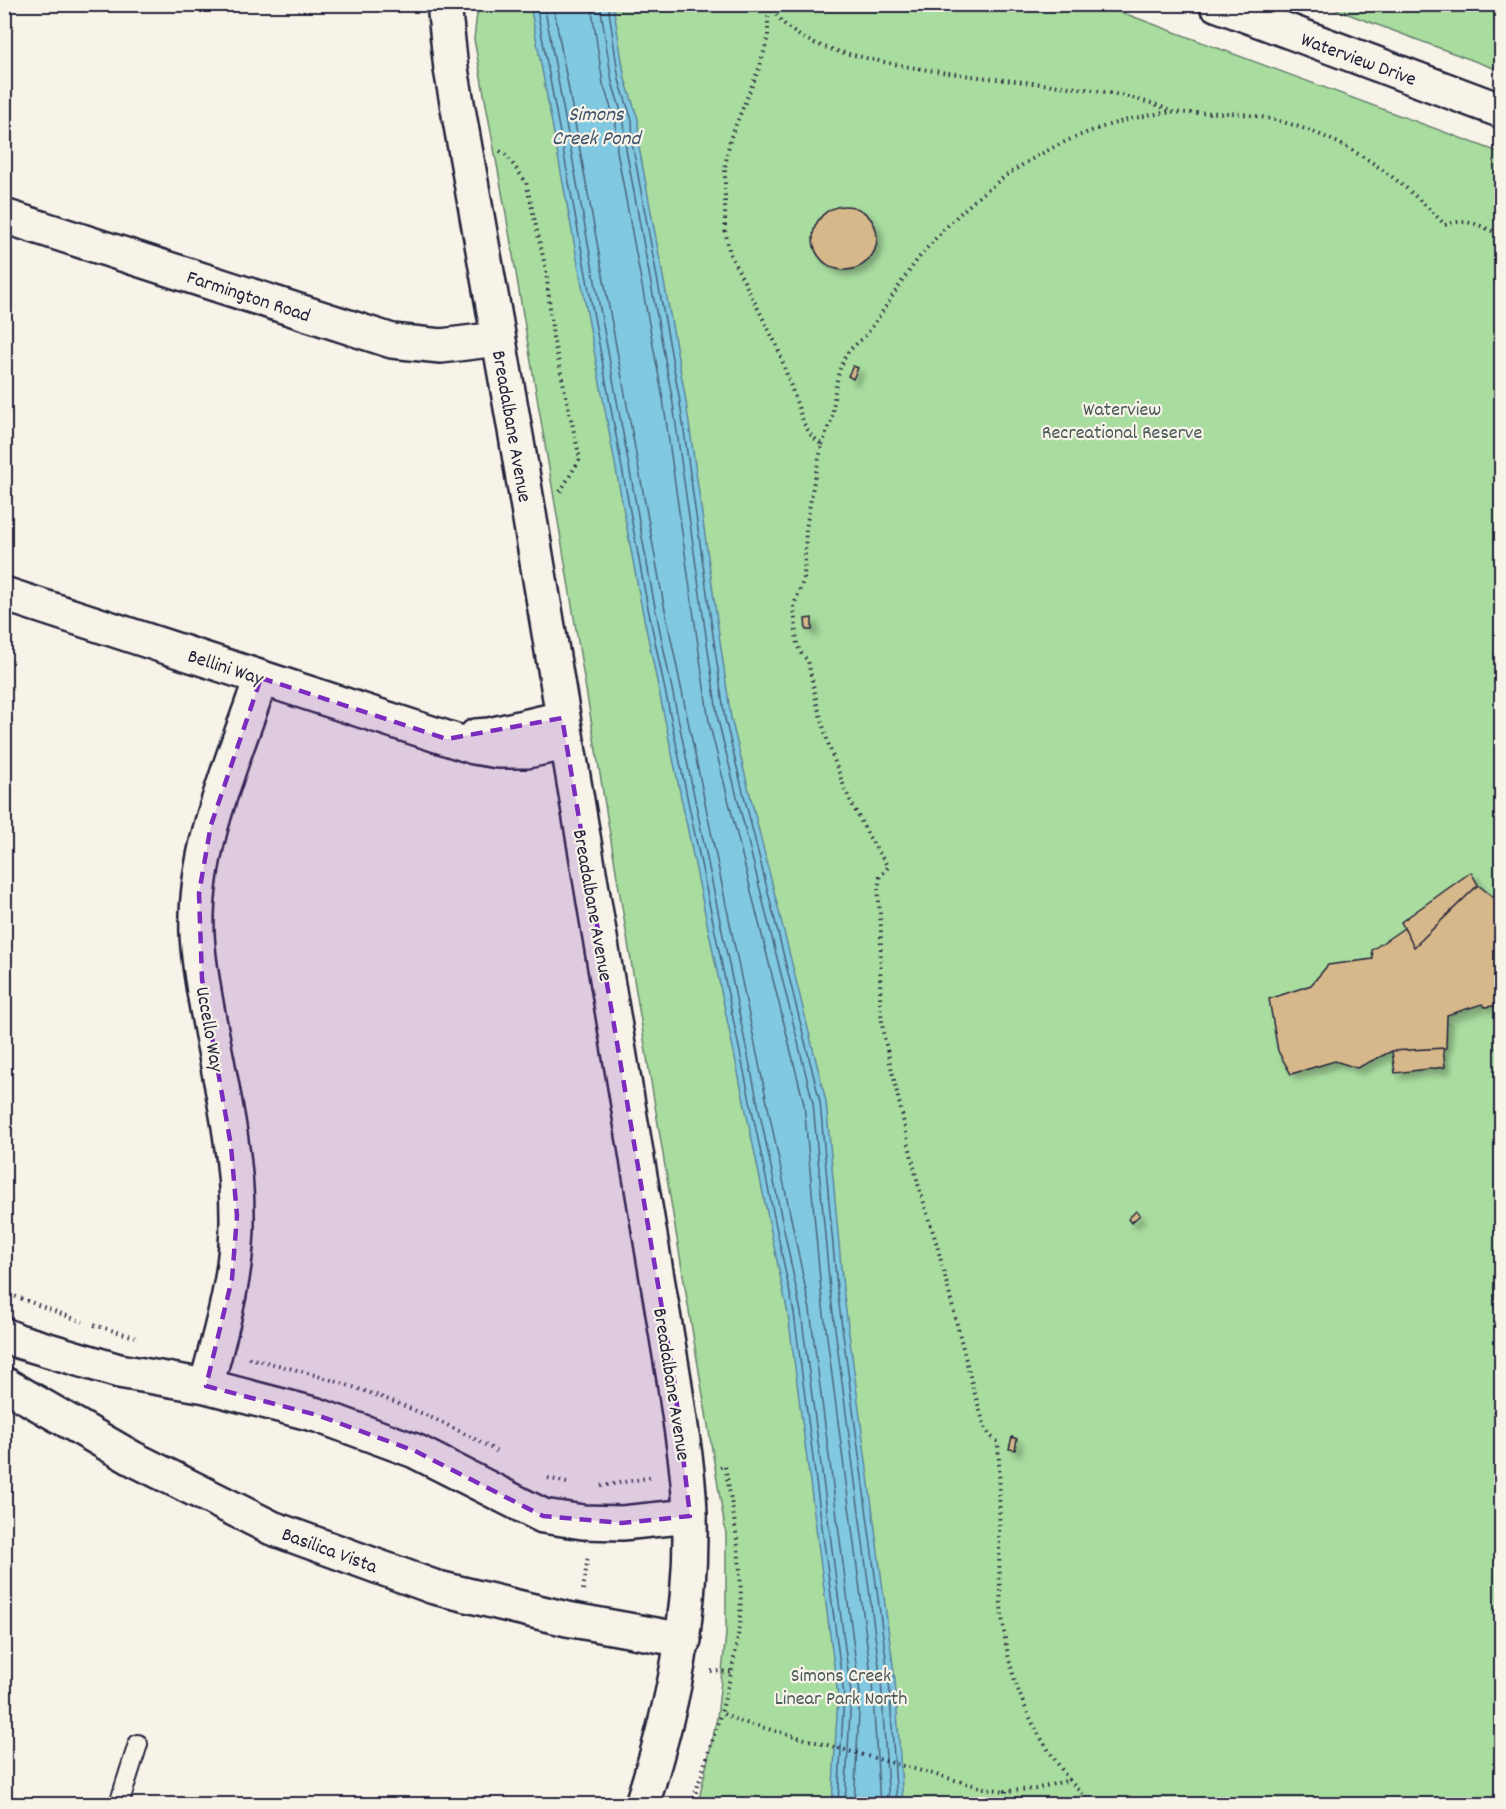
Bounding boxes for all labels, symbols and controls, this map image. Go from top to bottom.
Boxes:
street label: Waterview Drive [1296,27,1420,95]
water label: Simons Creek Pond [552,101,643,155]
street label: Farmington Road [183,265,314,331]
street label: Breadalbane Avenue [483,348,537,505]
park label: Waterview Recreational Reserve [1042,397,1202,448]
street label: Bellini Way [184,644,267,694]
street label: Breadalbane Avenue [564,827,618,984]
street label: Uccello Way [187,985,229,1075]
street label: Breadalbane Avenue [644,1306,696,1463]
street label: Basilica Vista [277,1522,381,1582]
park label: Simons Creek Linear Park North [775,1663,907,1714]

